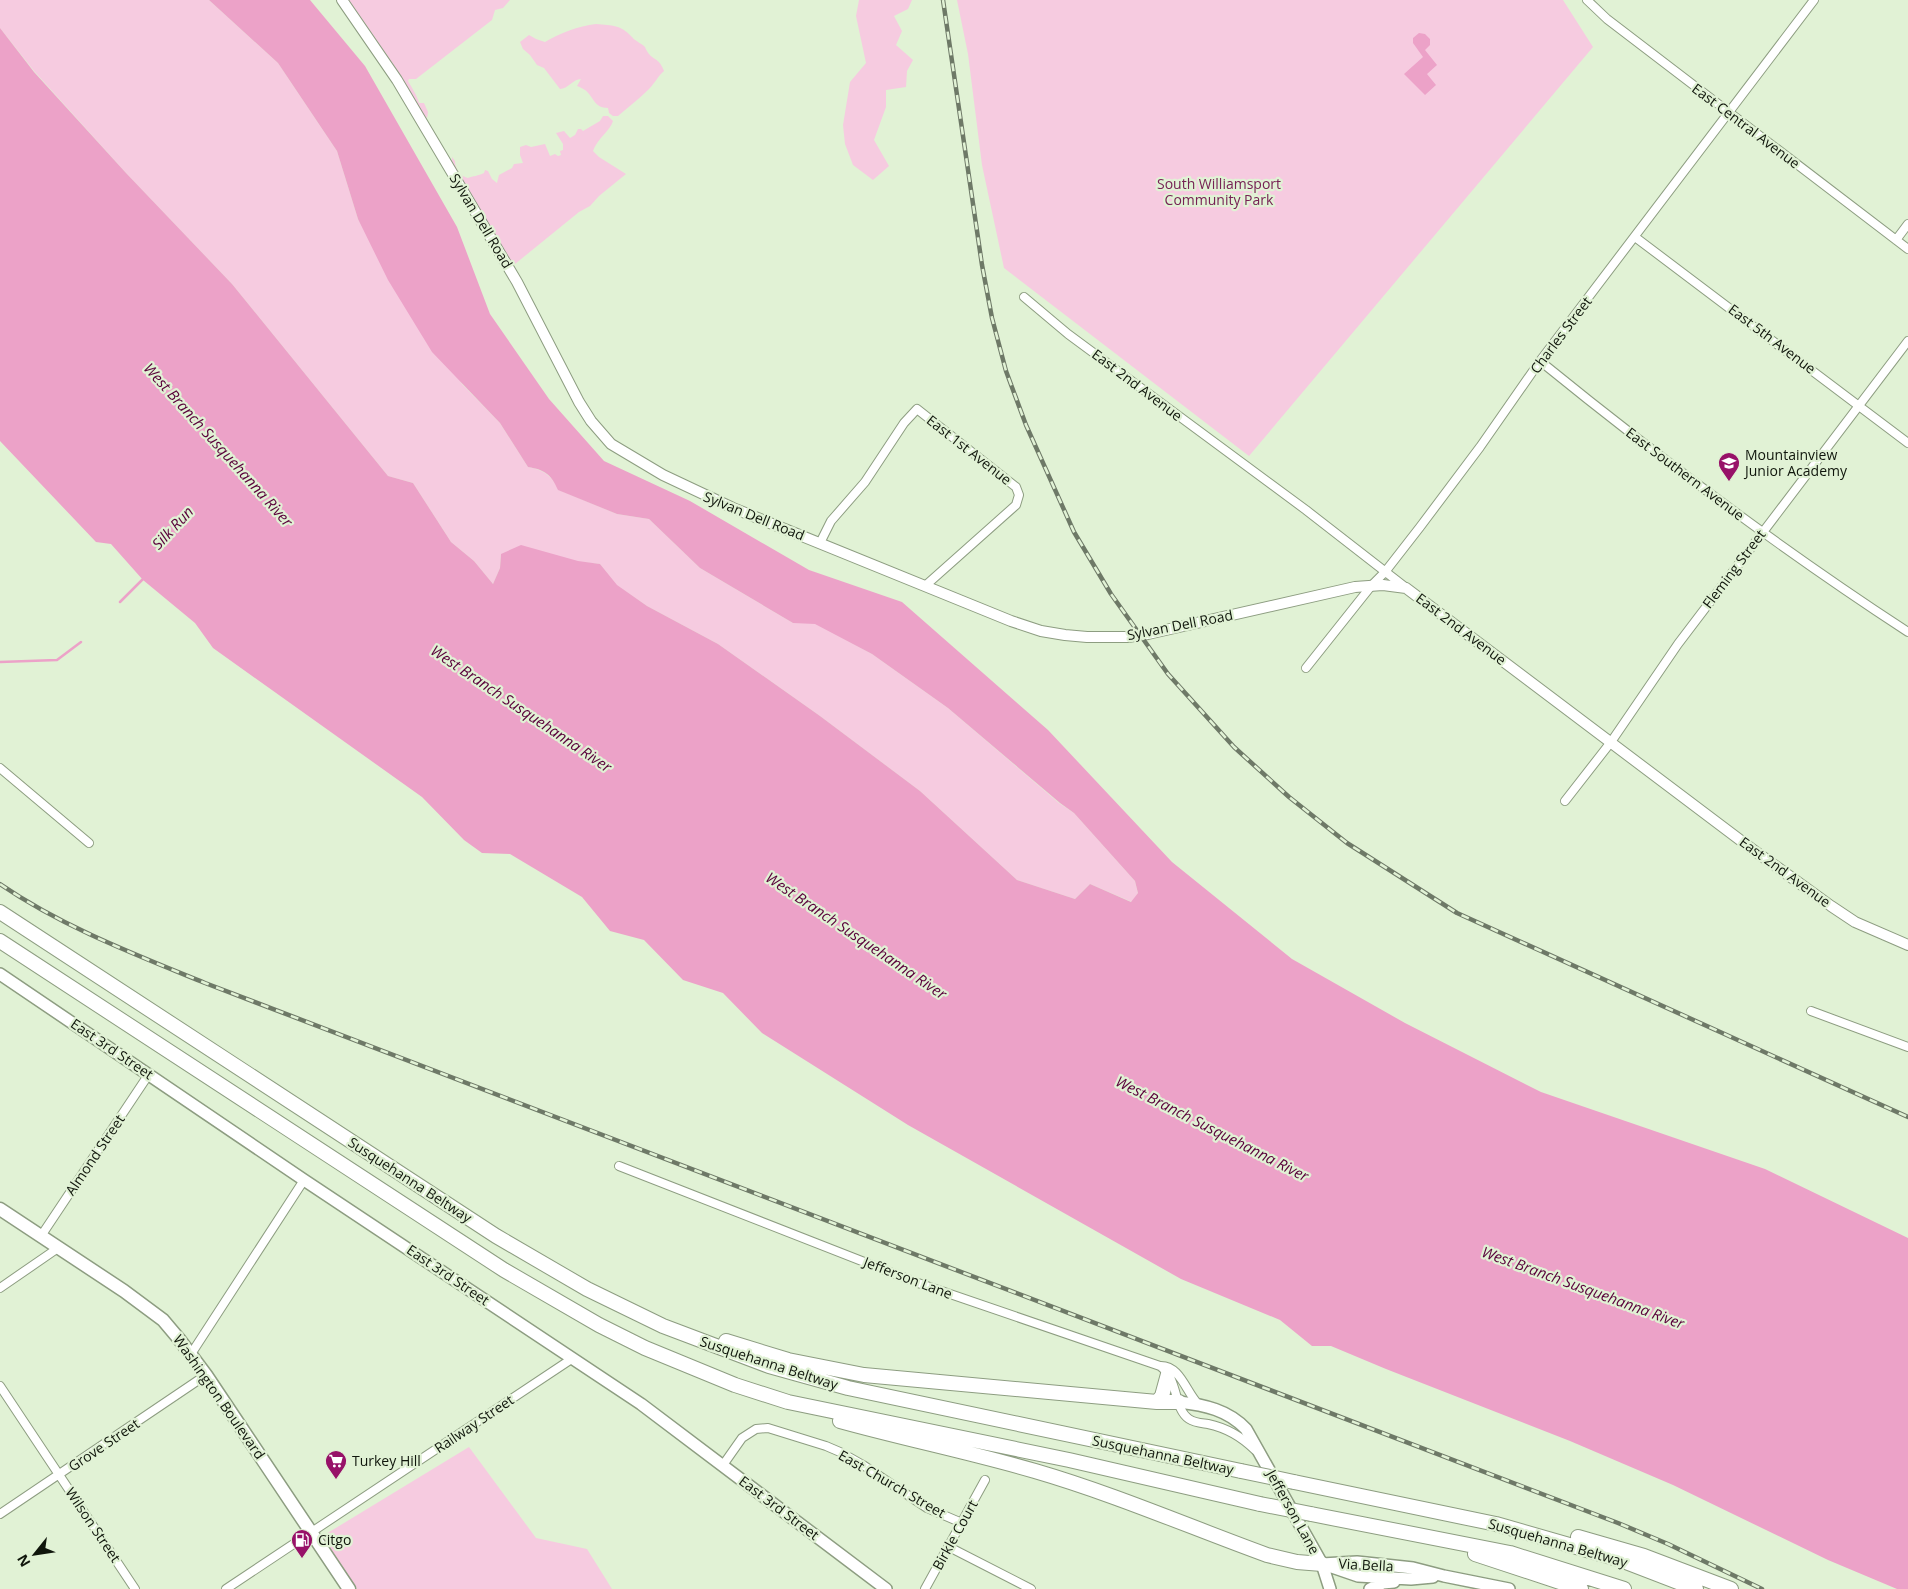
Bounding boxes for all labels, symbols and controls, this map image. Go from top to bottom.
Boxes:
street label: East Central Avenue [1688,79,1804,173]
street label: Sylvan Dell Road [446,170,517,272]
park label: South Williamsport Community Park [1157,174,1281,209]
street label: Charles Street [1525,292,1596,377]
street label: East 5th Avenue [1725,299,1820,378]
street label: East 2nd Avenue [1088,344,1186,425]
water label: West Branch Susquehanna River [140,358,298,531]
street label: East 1st Avenue [923,410,1016,489]
street label: East Southern Avenue [1622,423,1748,524]
place label: Mountainview Junior Academy [1743,445,1848,480]
school or university icon: Mountainview Junior Academy [1717,451,1741,482]
street label: Sylvan Dell Road [701,487,808,544]
water label: Silk Run [147,501,197,553]
street label: Fleming Street [1698,525,1769,612]
street label: East 2nd Avenue [1412,588,1510,669]
street label: Sylvan Dell Road [1125,605,1234,644]
water label: West Branch Susquehanna River [427,640,617,777]
street label: East 2nd Avenue [1736,832,1835,911]
water label: West Branch Susquehanna River [762,867,952,1004]
street label: East 3rd Street [67,1014,157,1083]
water label: West Branch Susquehanna River [1113,1071,1313,1186]
street label: Almond Street [61,1111,129,1199]
street label: Susquehanna Beltway [345,1132,477,1227]
street label: East 3rd Street [403,1240,493,1309]
water label: West Branch Susquehanna River [1479,1241,1688,1333]
street label: Jefferson Lane [859,1251,955,1303]
street label: Washington Boulevard [169,1331,270,1463]
street label: Susquehanna Beltway [698,1331,841,1394]
street label: Railway Street [430,1390,517,1457]
street label: Grove Street [64,1414,143,1475]
street label: Susquehanna Beltway [1091,1430,1236,1479]
street label: East Church Street [835,1445,949,1522]
supermarket icon: Turkey Hill [324,1449,348,1480]
place label: Turkey Hill [352,1451,421,1470]
street label: Jefferson Lane [1261,1465,1324,1557]
street label: East 3rd Street [735,1471,823,1544]
street label: Wilson Street [61,1484,125,1566]
street label: Birkle Court [928,1496,982,1573]
street label: Susquehanna Beltway [1486,1514,1631,1572]
fuel station icon: Citgo [290,1528,314,1559]
north arrow [10,1529,60,1579]
place label: Citgo [318,1530,351,1549]
text: N [12,1551,34,1570]
street label: Via Bella [1338,1554,1394,1575]

